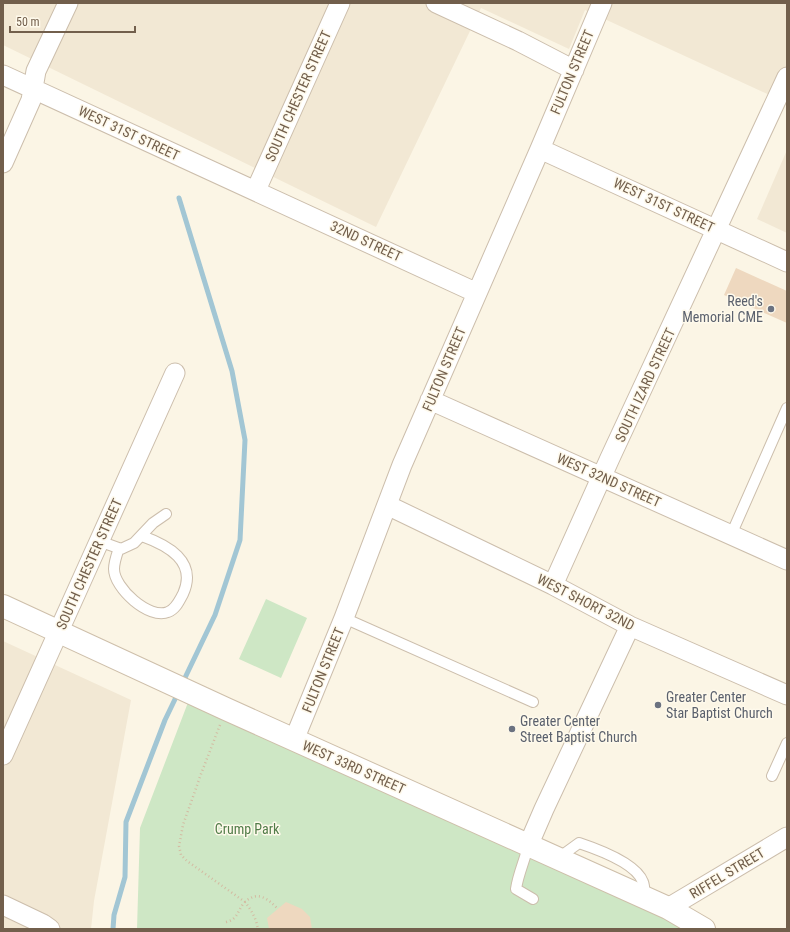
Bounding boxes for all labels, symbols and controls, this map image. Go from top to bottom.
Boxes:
scale bar [10,8,135,34]
text: 50 m [16,15,40,29]
street label: FULTON STREET [547,27,597,117]
street label: SOUTH CHESTER STREET [262,28,334,164]
street label: WEST 31ST STREET [76,103,182,163]
street label: WEST 31ST STREET [611,175,717,235]
street label: 32ND STREET [328,217,404,265]
place label: Reed's Memorial CME [682,293,763,325]
marker: Reed's Memorial CME [766,304,776,314]
street label: FULTON STREET [419,324,469,414]
street label: SOUTH IZARD STREET [612,326,678,444]
street label: WEST 32ND STREET [555,450,663,510]
street label: SOUTH CHESTER STREET [53,496,125,632]
street label: WEST SHORT 32ND [535,571,637,633]
street label: FULTON STREET [299,625,347,715]
place label: Greater Center Star Baptist Church [666,689,773,721]
marker: Greater Center Star Baptist Church [653,700,663,710]
place label: Greater Center Street Baptist Church [520,713,637,745]
marker: Greater Center Street Baptist Church [507,724,517,734]
street label: WEST 33RD STREET [300,737,408,797]
park label: Crump Park [215,821,280,837]
street label: RIFFEL STREET [687,844,767,902]

